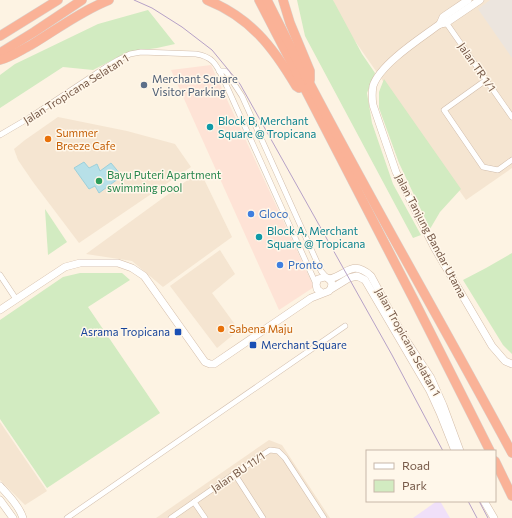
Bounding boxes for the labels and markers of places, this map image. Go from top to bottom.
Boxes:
place label: Merchant Square Visitor Parking [152,72,238,98]
marker: Merchant Square Visitor Parking [139,80,149,90]
place label: Block B, Merchant Square @ Tropicana [218,114,316,140]
marker: Block B, Merchant Square @ Tropicana [205,122,215,132]
place label: Summer Breeze Cafe [56,126,116,152]
marker: Summer Breeze Cafe [43,134,53,144]
place label: Bayu Puteri Apartment swimming pool [107,168,222,194]
marker: Bayu Puteri Apartment swimming pool [94,176,104,186]
place label: Gloco [259,207,289,220]
marker: Gloco [246,209,256,219]
place label: Block A, Merchant Square @ Tropicana [267,224,365,250]
marker: Block A, Merchant Square @ Tropicana [254,232,264,242]
place label: Pronto [288,258,323,271]
marker: Pronto [275,260,285,270]
place label: Sabena Maju [229,322,293,335]
marker: Sabena Maju [216,324,226,334]
place label: Asrama Tropicana [80,325,170,338]
marker: Asrama Tropicana [173,327,183,337]
place label: Merchant Square [261,338,347,351]
marker: Merchant Square [248,340,258,350]

